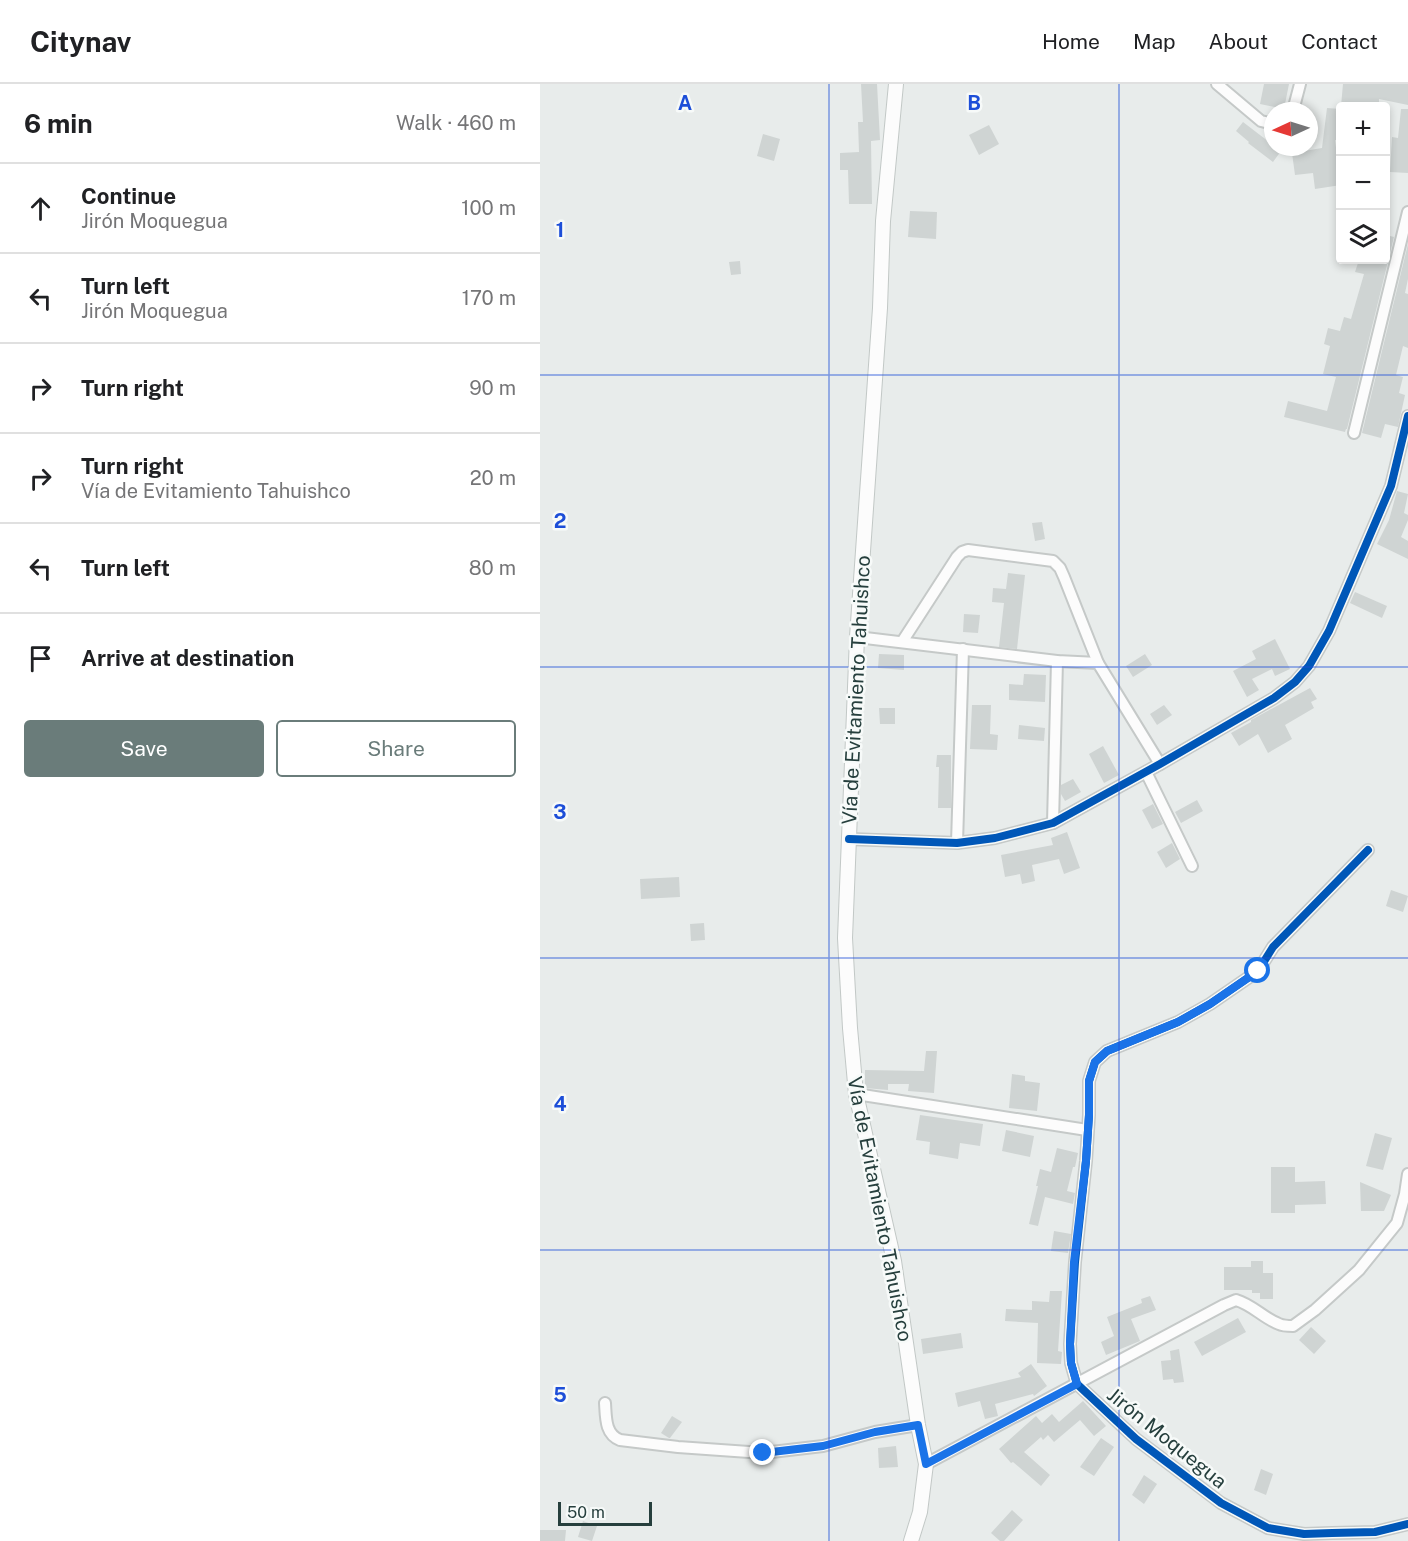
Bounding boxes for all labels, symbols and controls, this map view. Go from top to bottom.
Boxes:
text: Citynav [30,25,131,58]
text: Home [1042,29,1100,54]
text: Map [1133,29,1176,54]
text: About [1209,29,1268,54]
text: Contact [1301,29,1378,54]
text: A [678,91,692,115]
text: B [967,91,981,115]
north arrow [1264,102,1318,156]
map controls [1336,102,1390,264]
button: + [1336,102,1390,156]
text: 6 min [24,108,93,139]
text: Walk · 460 m [396,111,516,135]
button: − [1336,156,1390,210]
text: Continue [81,183,176,209]
icon: ahead [24,192,57,225]
text: 100 m [461,196,516,220]
text: Jirón Moquegua [81,209,228,233]
button: layers [1336,210,1390,264]
text: 1 [556,218,564,242]
text: Turn left [81,273,170,299]
icon: left [24,282,57,315]
text: 170 m [462,286,516,310]
text: Jirón Moquegua [81,299,228,323]
icon: right [24,372,57,405]
text: Turn right [81,375,184,401]
text: 90 m [469,376,516,400]
text: Turn right [81,453,184,479]
icon: right [24,462,57,495]
text: 20 m [470,466,516,490]
text: Vía de Evitamiento Tahuishco [81,479,351,503]
text: 2 [554,509,566,533]
icon: left [24,552,57,585]
text: Turn left [81,555,170,581]
street label: Vía de Evitamiento Tahuishco [837,555,875,825]
text: 80 m [469,556,516,580]
icon: arrive [24,642,57,675]
text: Arrive at destination [81,645,294,671]
button: Save [24,720,264,777]
button: Share [276,720,516,777]
text: 3 [553,800,567,824]
route start [1244,957,1270,983]
street label: Vía de Evitamiento Tahuishco [842,1074,918,1344]
text: 4 [553,1092,567,1116]
text: 5 [553,1383,567,1407]
street label: Jirón Moquegua [1102,1383,1232,1493]
route end [749,1439,775,1465]
scale bar [558,1499,652,1526]
text: 50 m [567,1503,605,1522]

